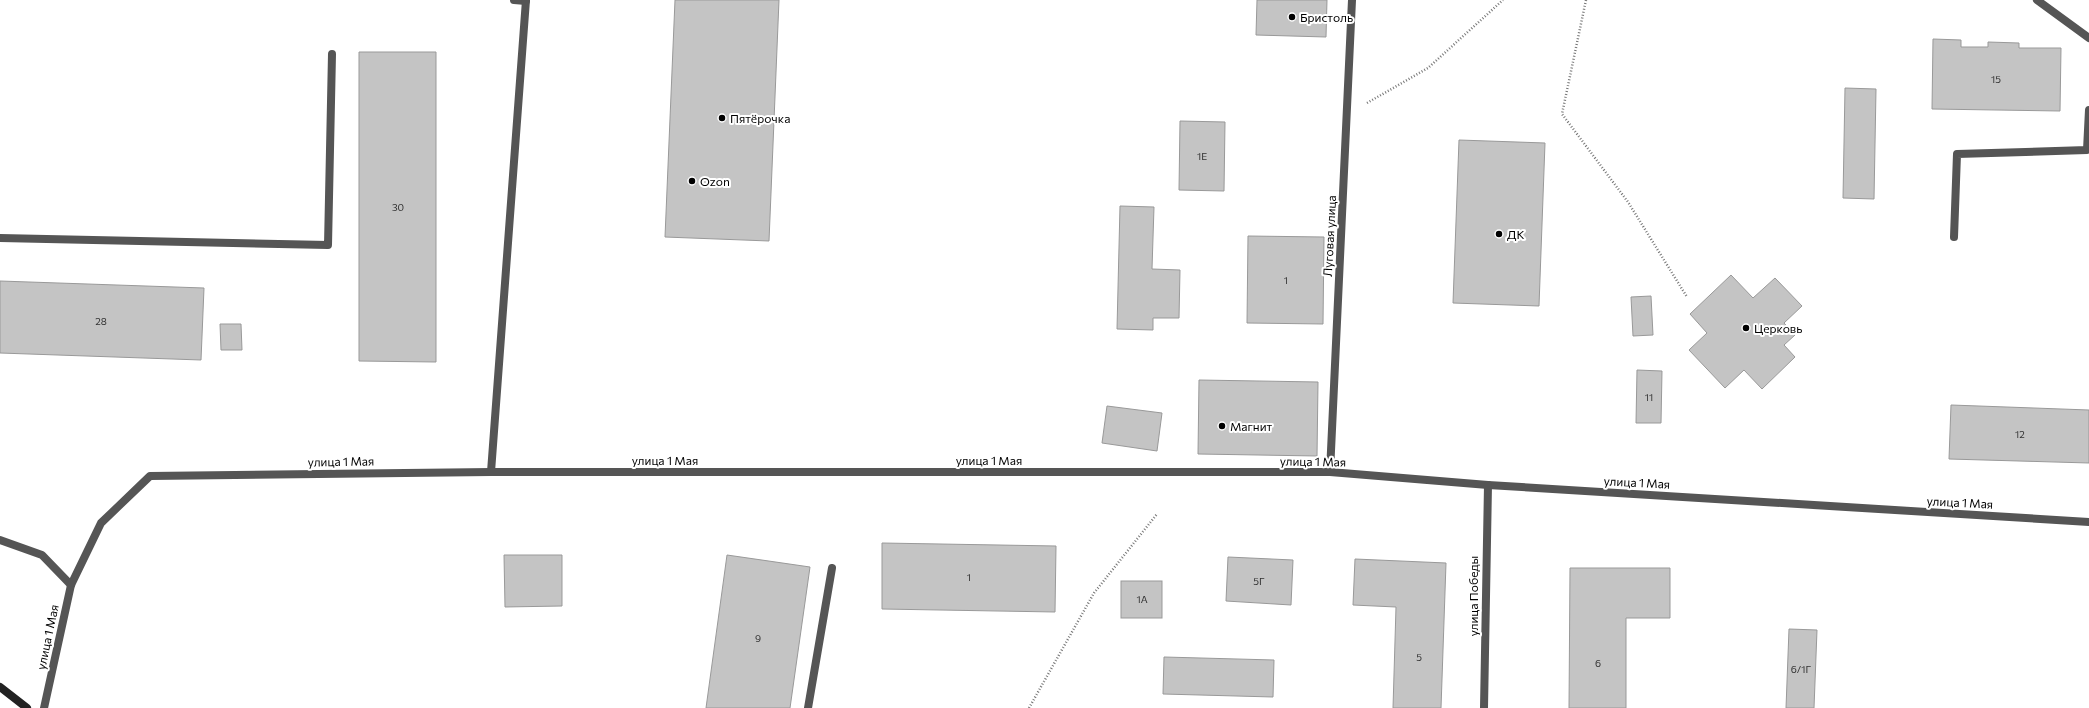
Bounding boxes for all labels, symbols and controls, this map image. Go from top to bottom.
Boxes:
place label: Бристоль [1300,10,1353,24]
marker: Бристоль [1287,12,1297,22]
house number: 15 [1991,73,2001,85]
place label: Пятёрочка [730,111,790,125]
marker: Пятёрочка [717,113,727,123]
house number: 1Е [1197,150,1207,162]
place label: Ozon [700,174,730,188]
marker: Ozon [687,176,697,186]
street label: Луговая улица [1320,195,1338,277]
house number: 30 [392,201,404,213]
place label: ДК [1507,227,1524,241]
marker: ДК [1494,229,1504,239]
house number: 1 [1284,274,1288,286]
house number: 28 [95,315,107,327]
place label: Церковь [1754,321,1802,335]
marker: Церковь [1741,323,1751,333]
house number: 11 [1645,391,1653,403]
place label: Магнит [1230,419,1273,433]
marker: Магнит [1217,421,1227,431]
house number: 12 [2015,428,2025,440]
street label: улица 1 Мая [308,453,374,469]
street label: улица 1 Мая [632,453,698,467]
street label: улица 1 Мая [956,453,1022,467]
street label: улица 1 Мая [1280,453,1346,469]
street label: улица 1 Мая [1603,473,1671,491]
street label: улица 1 Мая [1926,493,1994,511]
street label: улица Победы [1466,556,1480,636]
house number: 1 [967,571,971,583]
house number: 5Г [1253,575,1265,587]
house number: 1А [1136,593,1148,605]
street label: улица 1 Мая [33,603,61,671]
house number: 9 [755,632,761,644]
house number: 5 [1416,651,1422,663]
house number: 6 [1595,657,1601,669]
house number: 6/1Г [1791,663,1811,675]

